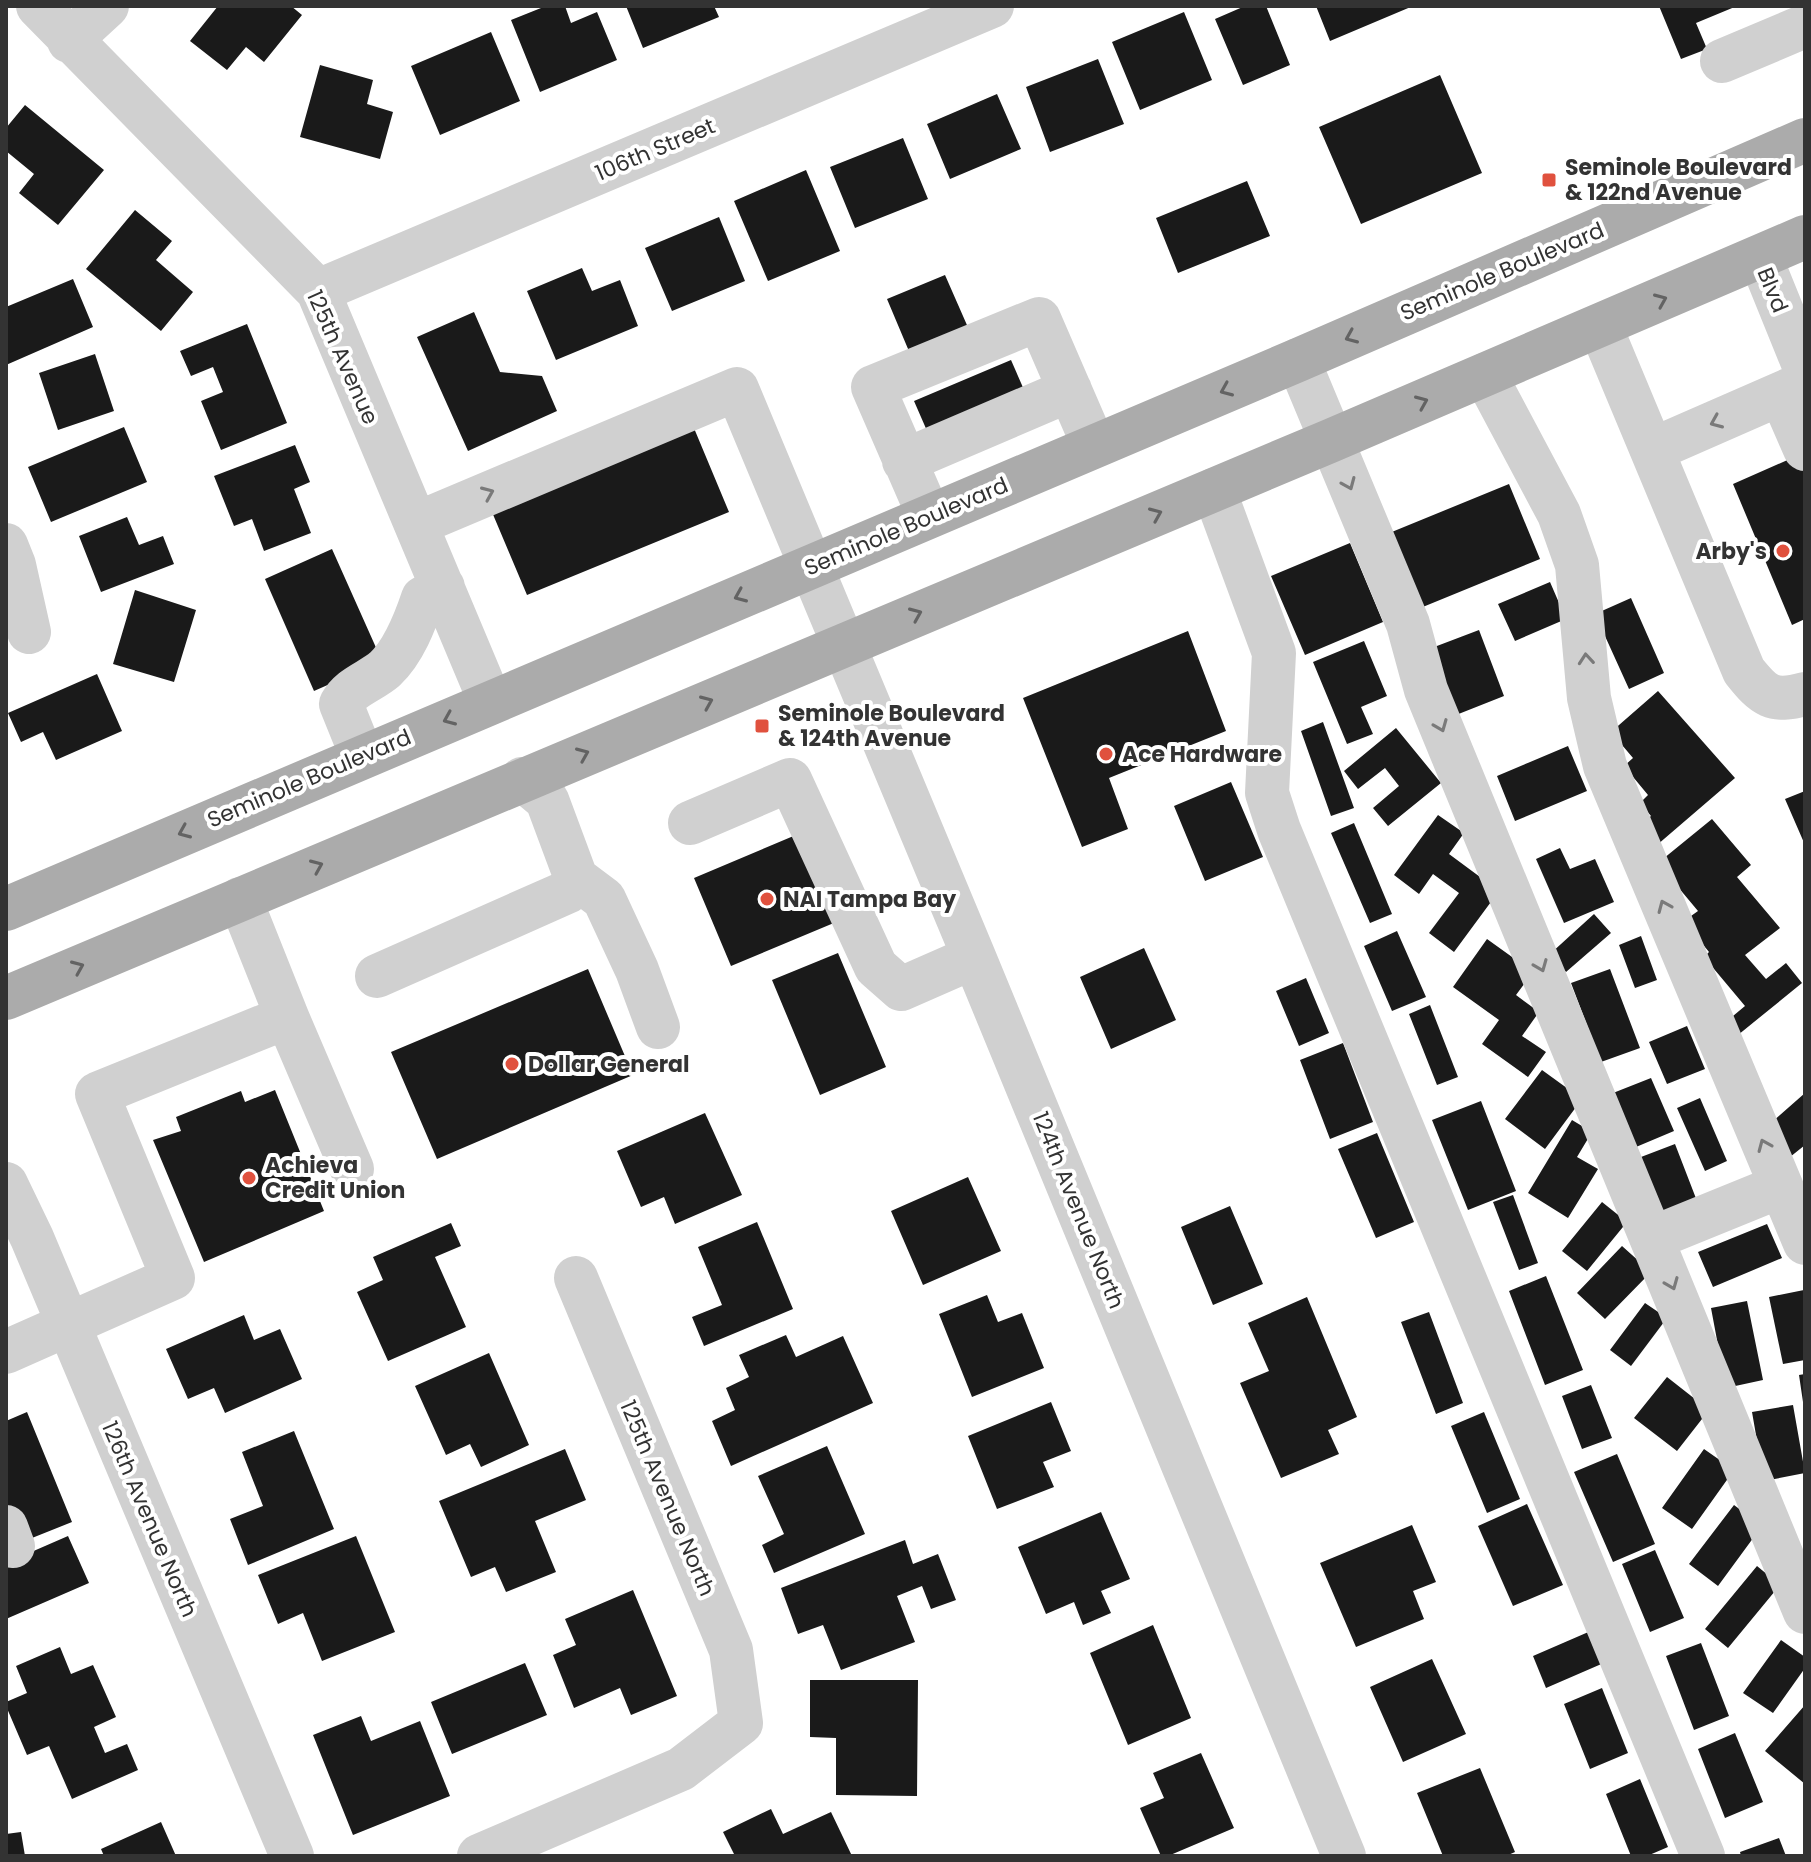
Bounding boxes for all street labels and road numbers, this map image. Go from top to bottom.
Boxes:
street label: 106th Street [591,110,720,189]
street label: Seminole Boulevard [1395,214,1609,328]
street label: Blvd [1750,263,1796,317]
street label: 125th Avenue [299,285,386,429]
street label: Seminole Boulevard [799,469,1013,583]
street label: Seminole Boulevard [202,721,416,835]
street label: 124th Avenue North [1025,1107,1132,1313]
street label: 125th Avenue North [612,1396,723,1601]
street label: 126th Avenue North [94,1417,205,1622]

